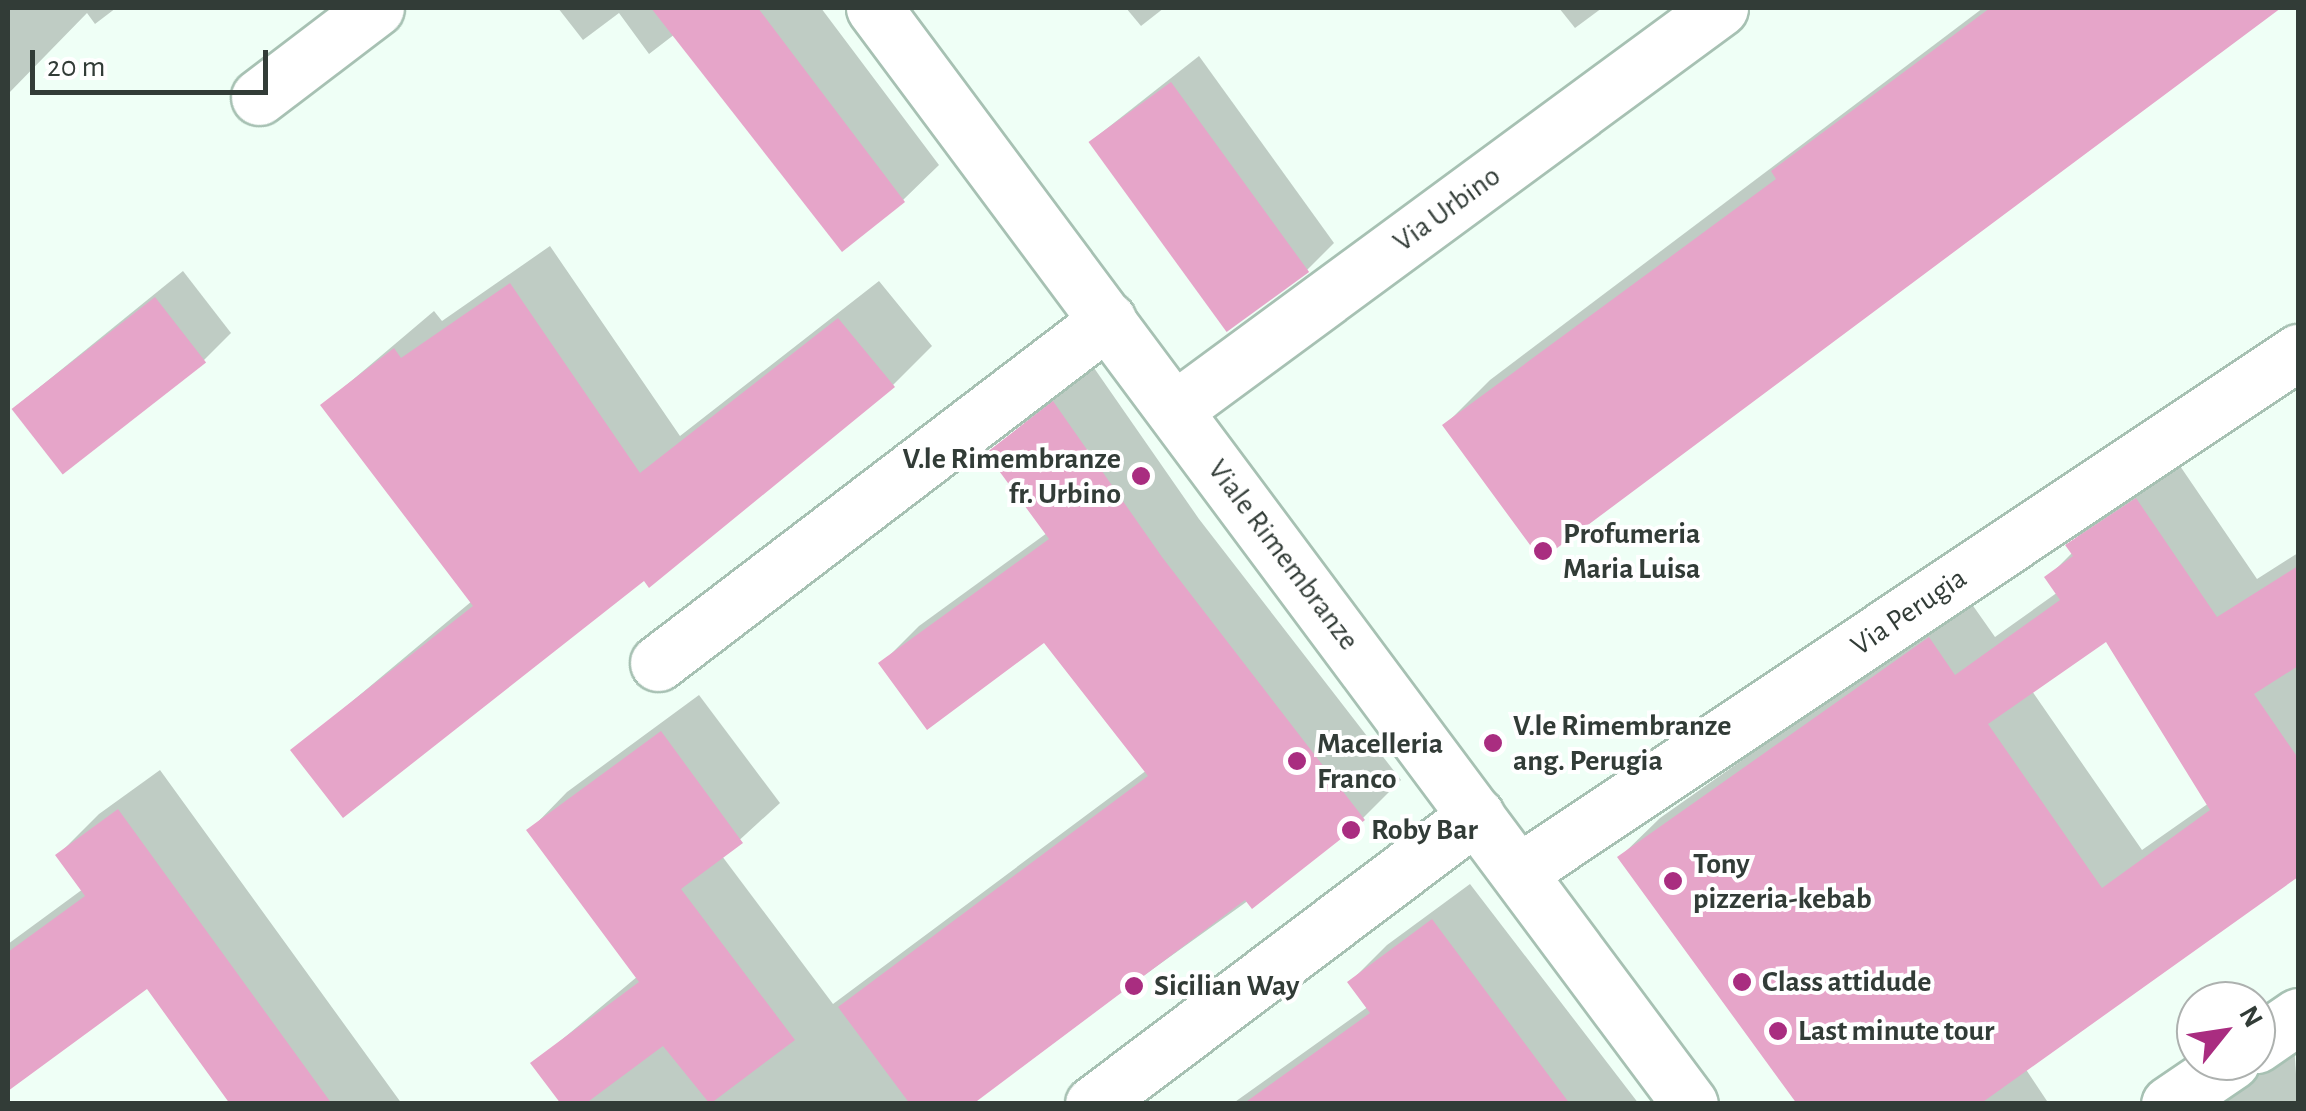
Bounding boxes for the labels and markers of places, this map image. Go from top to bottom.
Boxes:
place label: V.le Rimembranze fr. Urbino [902,441,1121,512]
marker: V.le Rimembranze fr. Urbino [1130,465,1152,487]
place label: Profumeria Maria Luisa [1563,516,1701,586]
marker: Profumeria Maria Luisa [1532,540,1554,562]
place label: V.le Rimembranze ang. Perugia [1513,708,1732,778]
place label: Macelleria Franco [1317,726,1443,796]
marker: V.le Rimembranze ang. Perugia [1482,732,1504,754]
marker: Macelleria Franco [1286,750,1308,772]
place label: Roby Bar [1371,812,1478,848]
marker: Roby Bar [1340,819,1362,841]
place label: Tony pizzeria-kebab [1693,846,1872,916]
marker: Tony pizzeria-kebab [1662,870,1684,892]
place label: Class attidude [1762,964,1931,1000]
place label: Sicilian Way [1154,968,1300,1004]
marker: Class attidude [1731,971,1753,993]
marker: Sicilian Way [1123,975,1145,997]
place label: Last minute tour [1798,1013,1994,1049]
marker: Last minute tour [1767,1020,1789,1042]

